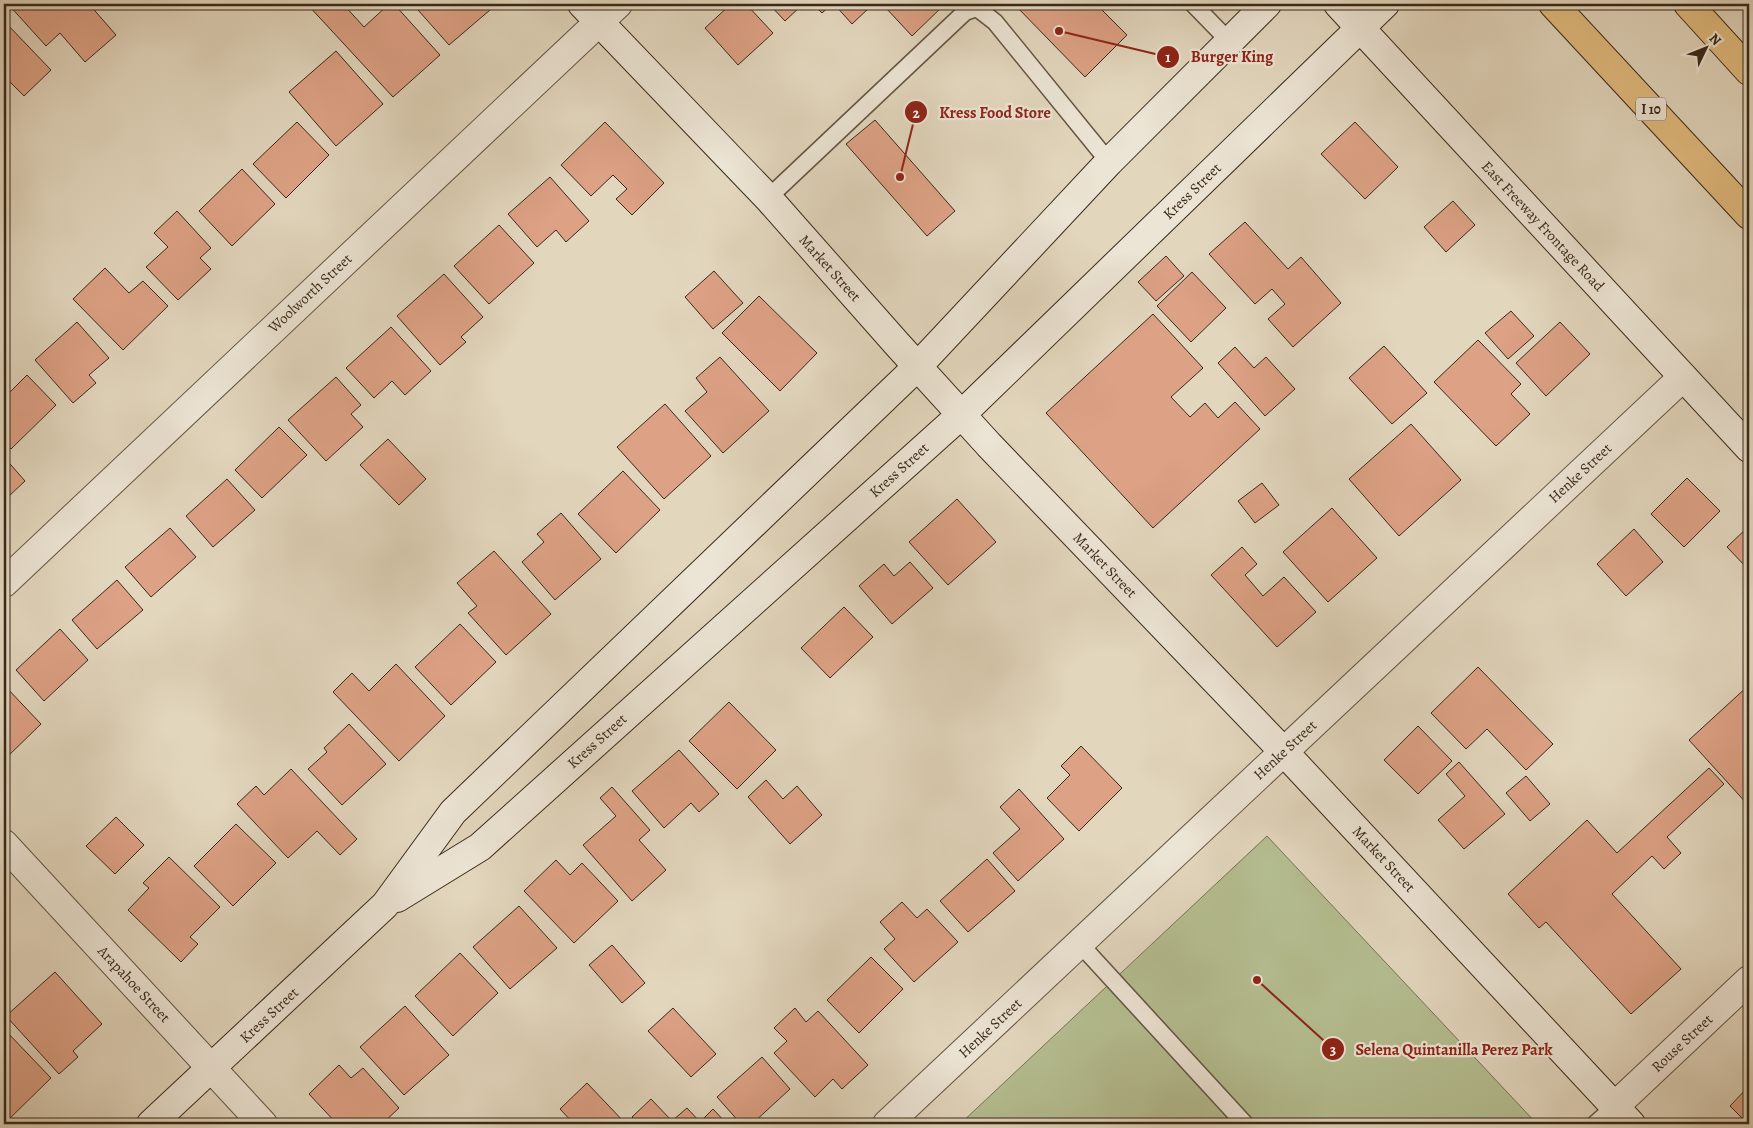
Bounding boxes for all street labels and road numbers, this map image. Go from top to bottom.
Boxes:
road number: I 10 [1636,98,1666,120]
street label: East Freeway Frontage Road [1477,156,1609,296]
street label: Kress Street [1159,158,1225,224]
street label: Market Street [794,230,866,306]
street label: Woolworth Street [263,249,356,338]
street label: Kress Street [865,438,933,502]
street label: Henke Street [1544,438,1616,507]
street label: Market Street [1069,528,1141,602]
street label: Kress Street [563,709,631,773]
street label: Henke Street [1249,715,1321,784]
street label: Market Street [1348,821,1420,897]
street label: Arapahoe Street [93,941,175,1027]
street label: Kress Street [235,983,303,1047]
street label: Henke Street [954,993,1026,1062]
street label: Rouse Street [1647,1009,1717,1077]

